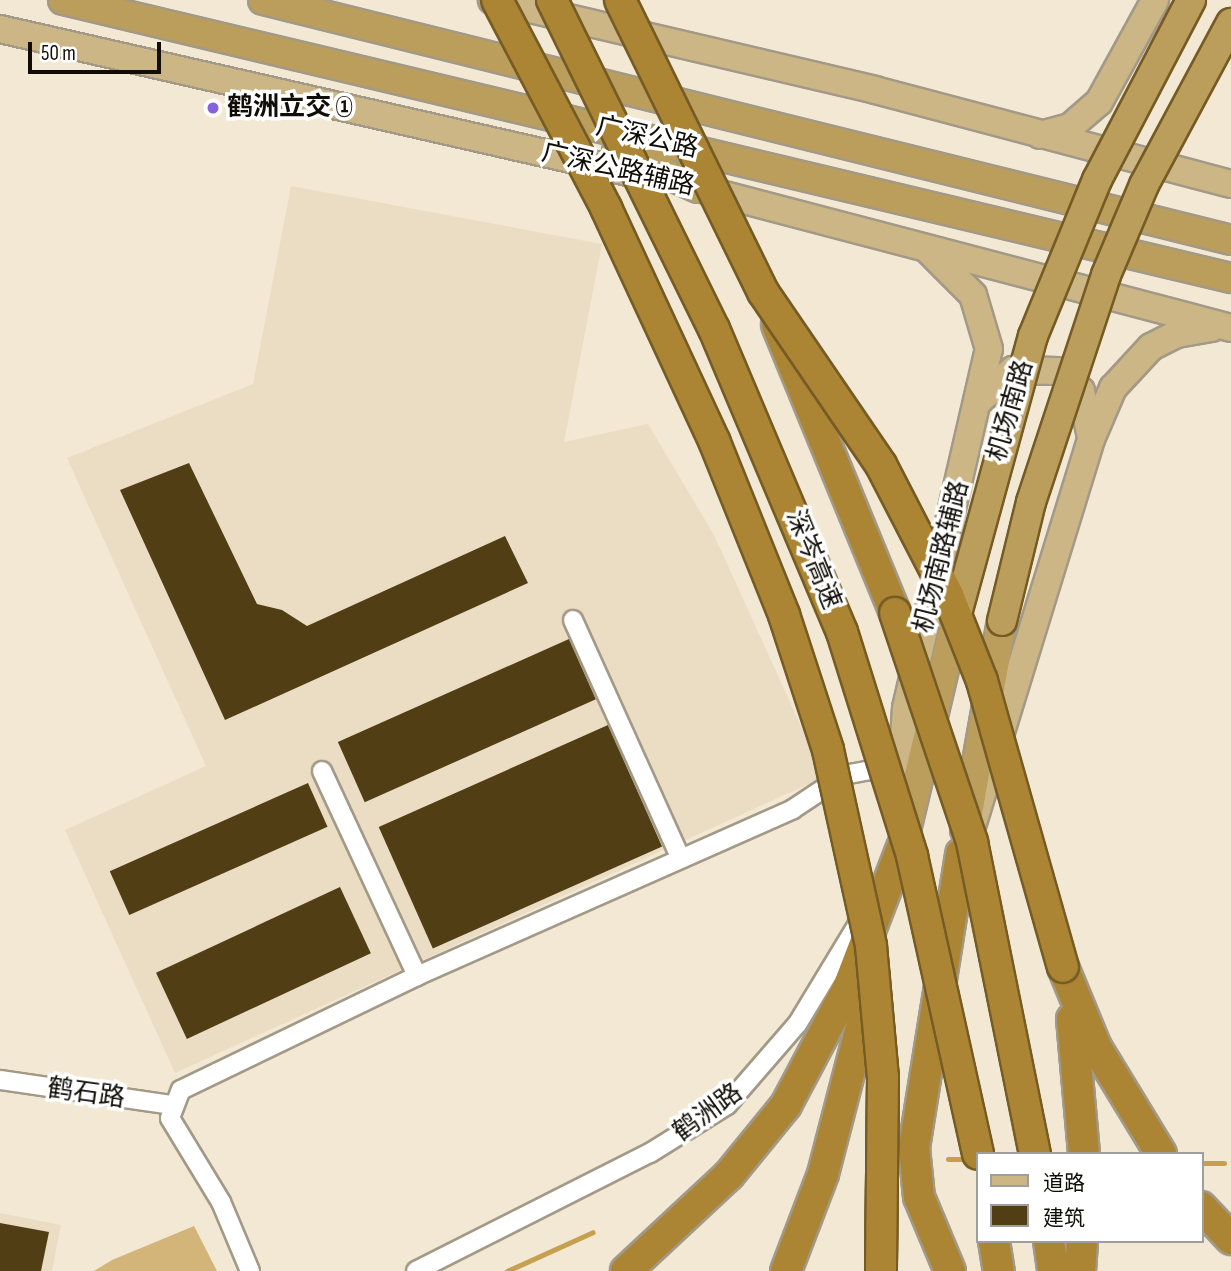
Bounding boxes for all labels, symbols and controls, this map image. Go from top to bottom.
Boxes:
scale bar [32,28,164,72]
text: 50 m [41,41,76,66]
place label: 鹤洲立交 ① [227,92,353,124]
marker: 鹤洲立交 ① [205,100,221,116]
street label: 广深公路 [593,111,701,165]
street label: 广深公路辅路 [538,137,698,203]
street label: 机场南路 [982,357,1040,465]
street label: 机场南路辅路 [908,478,976,636]
street label: 深岑高速 [779,506,847,614]
street label: 鹤石路 [45,1073,127,1115]
street label: 鹤洲路 [667,1077,749,1149]
legend [976,1152,1203,1243]
text: 道路 [1043,1171,1085,1196]
text: 建筑 [1043,1206,1085,1231]

